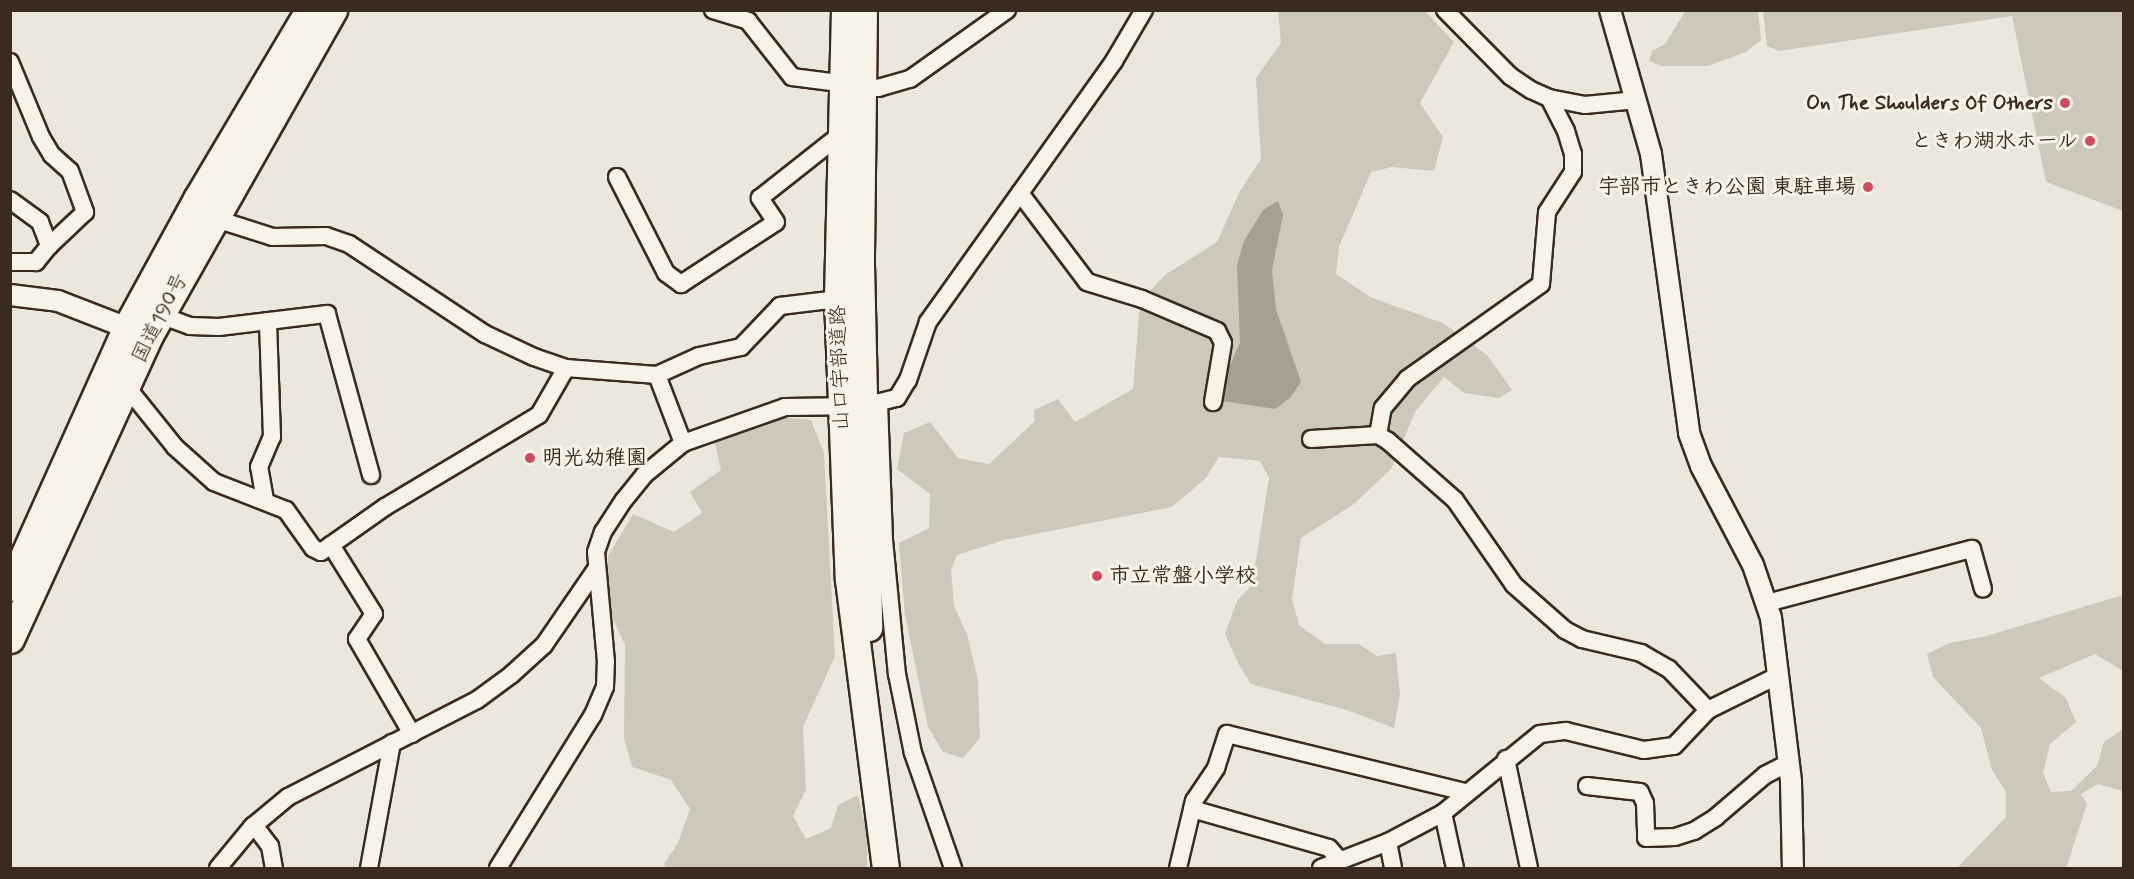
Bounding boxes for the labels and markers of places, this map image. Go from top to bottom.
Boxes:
place label: On The Shoulders Of Others [1806,90,2053,116]
marker: On The Shoulders Of Others [2058,96,2072,110]
place label: ときわ湖水ホール [1910,128,2078,154]
marker: ときわ湖水ホール [2083,134,2097,148]
place label: 宇部市ときわ公園 東駐車場 [1598,174,1856,200]
marker: 宇部市ときわ公園 東駐車場 [1861,180,1875,194]
place label: 明光幼稚園 [542,445,647,471]
marker: 明光幼稚園 [523,451,537,465]
place label: 市立常盤小学校 [1109,563,1256,589]
marker: 市立常盤小学校 [1090,569,1104,583]

